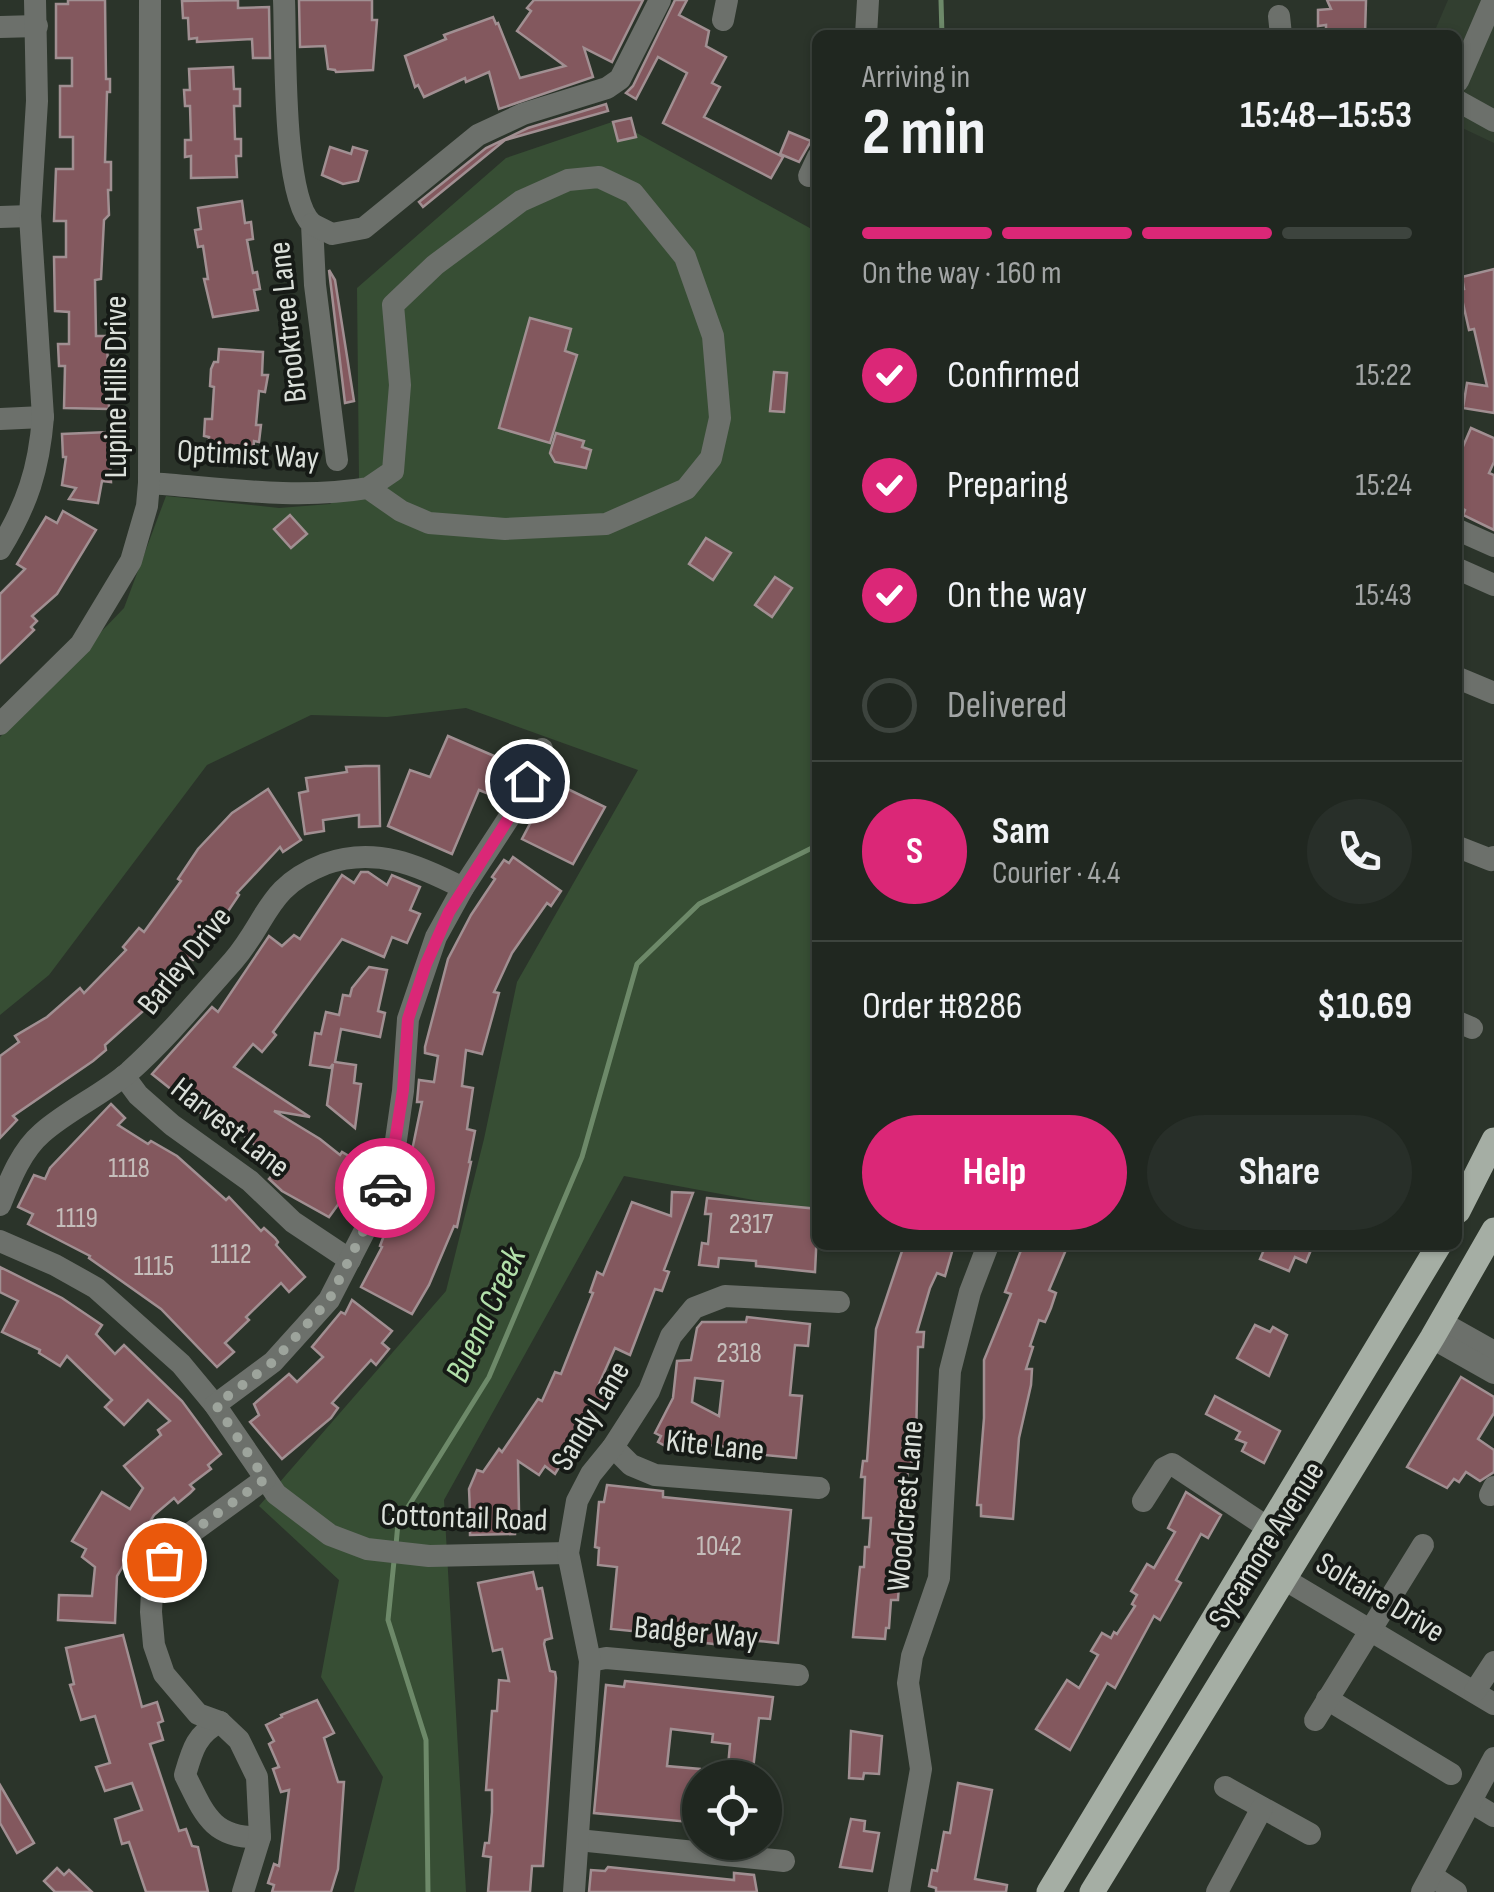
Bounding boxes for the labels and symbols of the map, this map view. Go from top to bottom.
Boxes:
street label: Brooktree Lane [260,240,316,404]
street label: Lupine Hills Drive [97,296,136,478]
street label: Optimist Way [176,432,320,478]
pin [485,739,570,824]
street label: Barley Drive [130,899,240,1023]
street label: Harvest Lane [163,1070,297,1186]
courier [335,1138,435,1238]
house number: 1118 [108,1152,150,1185]
house number: 1119 [56,1202,98,1235]
house number: 2317 [729,1208,773,1241]
house number: 1112 [210,1238,252,1271]
water label: Buena Creek [436,1240,536,1389]
house number: 1115 [134,1250,174,1283]
house number: 2318 [716,1337,762,1370]
street label: Sandy Lane [543,1354,639,1478]
street label: Woodcrest Lane [879,1419,933,1593]
street label: Kite Lane [664,1421,766,1471]
street label: Sycamore Avenue [1200,1454,1334,1636]
street label: Cottontail Road [380,1496,548,1540]
pin [122,1518,207,1603]
house number: 1042 [696,1530,742,1563]
street label: Soltaire Drive [1309,1544,1451,1652]
street label: Badger Way [632,1608,760,1658]

